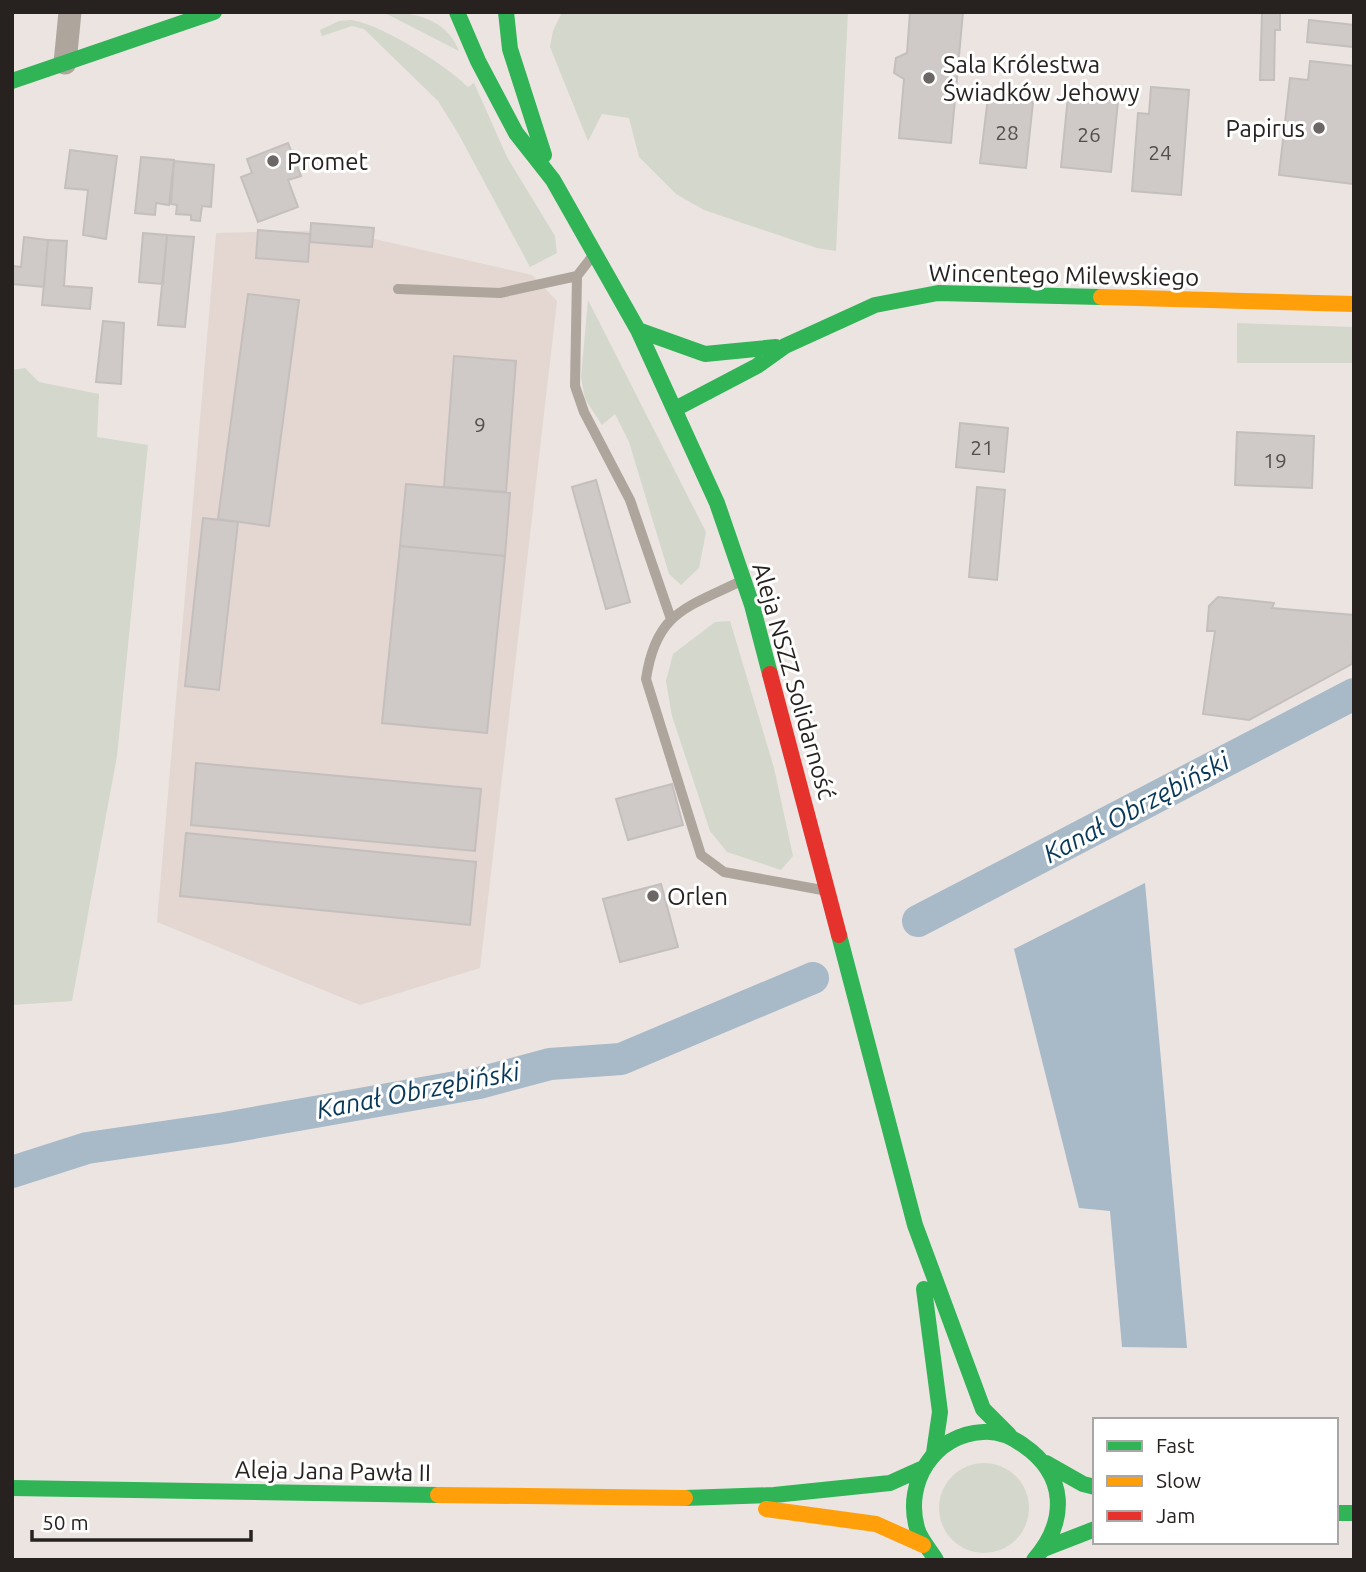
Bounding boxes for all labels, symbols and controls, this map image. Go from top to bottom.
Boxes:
place label: Sala Królestwa Świadków Jehowy [943,51,1140,106]
marker: Sala Królestwa Świadków Jehowy [921,70,937,86]
place label: Papirus [1225,115,1305,142]
house number: 28 [995,120,1019,144]
marker: Papirus [1311,120,1327,136]
house number: 26 [1077,122,1101,146]
house number: 24 [1148,140,1172,164]
place label: Promet [287,148,368,175]
marker: Promet [265,153,281,169]
street label: Wincentego Milewskiego [929,259,1199,291]
house number: 9 [474,412,486,436]
house number: 21 [970,435,994,459]
house number: 19 [1263,448,1287,472]
street label: Aleja NSZZ Solidarność [747,560,841,802]
water label: Kanał Obrzębiński [1038,745,1235,868]
place label: Orlen [667,883,728,910]
marker: Orlen [645,888,661,904]
water label: Kanał Obrzębiński [314,1056,523,1124]
legend [1093,1418,1338,1544]
text: Fast [1156,1433,1194,1457]
street label: Aleja Jana Pawła II [235,1456,431,1486]
text: Slow [1156,1468,1201,1492]
scale bar [32,1498,250,1542]
text: Jam [1156,1503,1195,1527]
text: 50 m [42,1510,89,1534]

